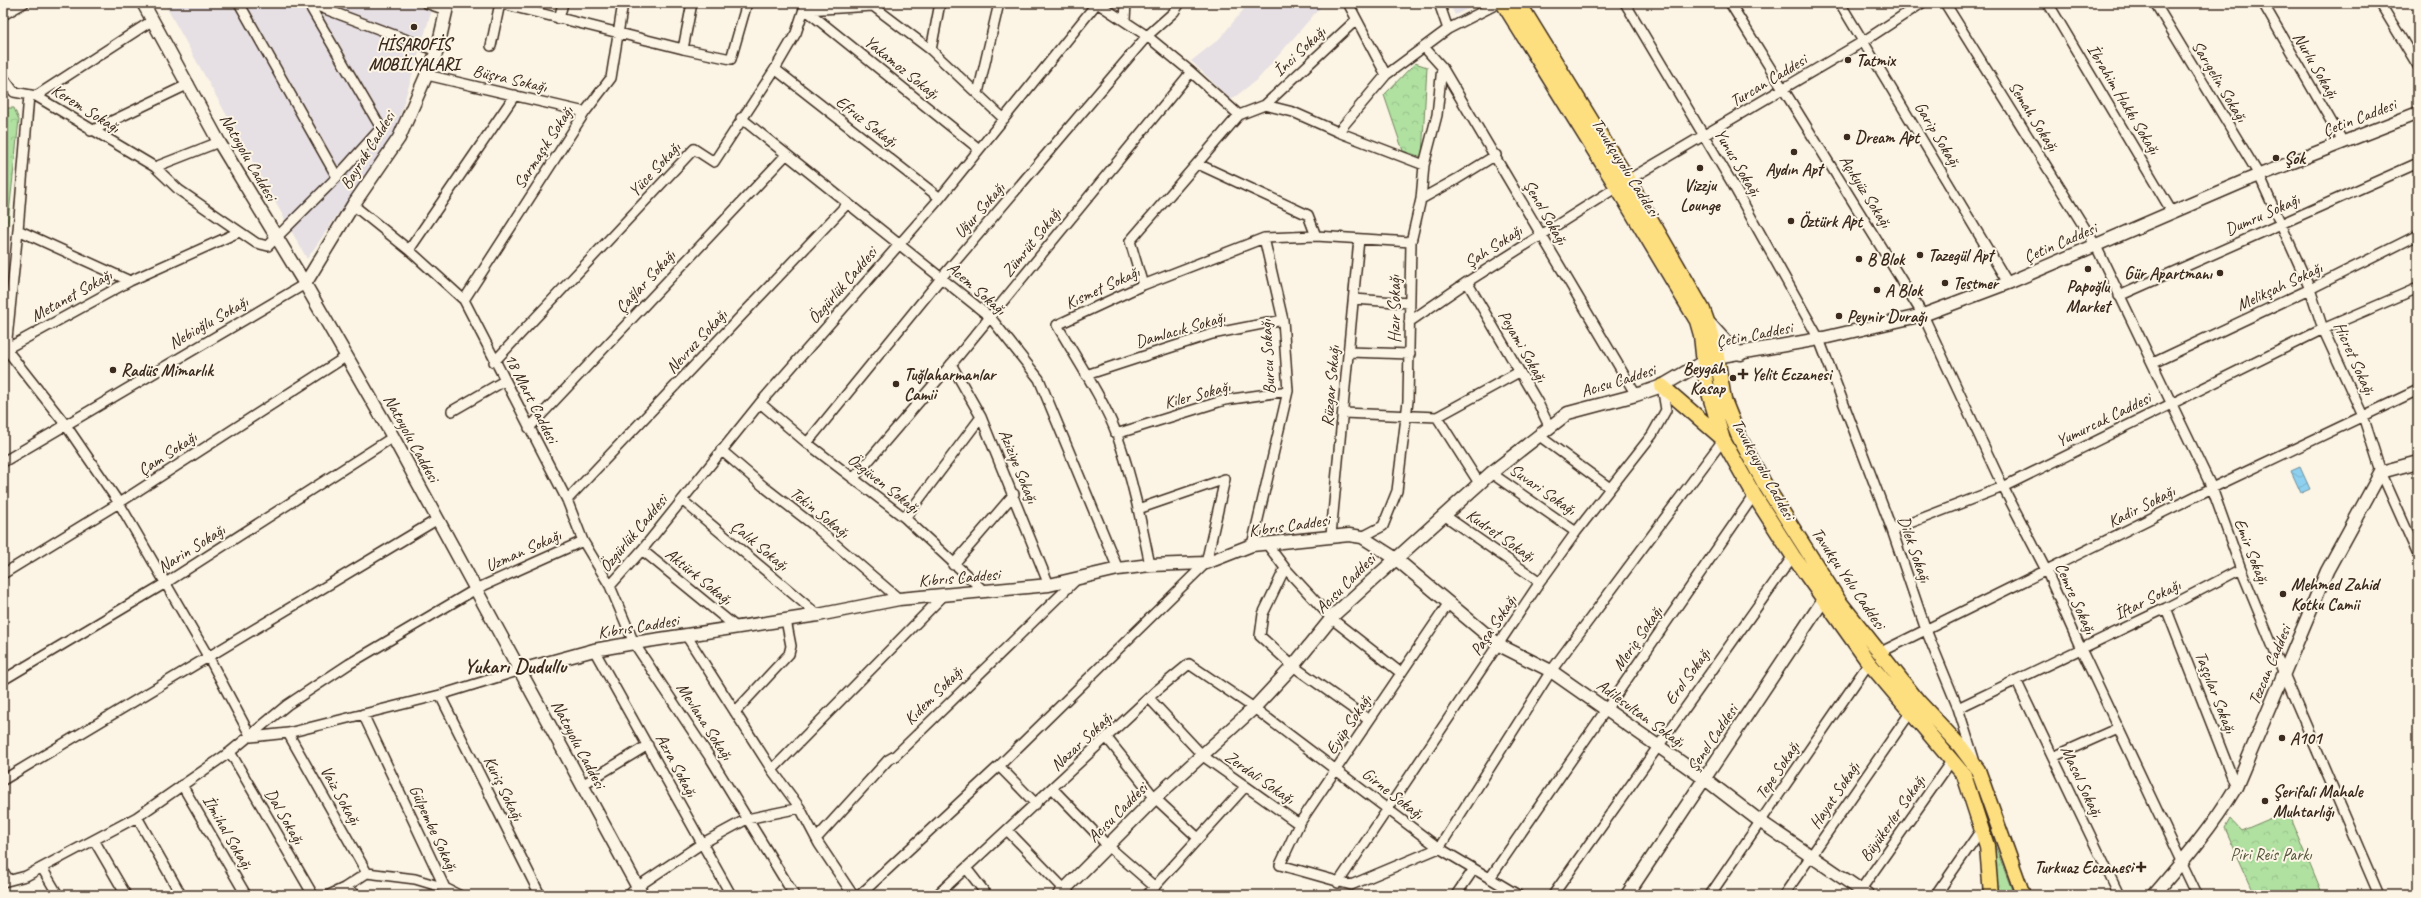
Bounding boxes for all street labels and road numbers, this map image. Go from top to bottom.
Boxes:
street label: İnci Sokağı [1269,21,1331,81]
street label: Nurlu Sokağı [2288,28,2343,103]
street label: Yakamoz Sokağı [860,31,944,104]
street label: Sarıgelin Sokağı [2187,37,2253,126]
street label: İbrahim Hakkı Sokağı [2082,40,2165,159]
street label: Turcan Caddesi [1726,48,1812,112]
street label: Büşra Sokağı [471,60,550,97]
street label: Semah Sokağı [2004,77,2064,156]
street label: Kerem Sokağı [48,79,124,138]
street label: Efruz Sokağı [832,91,902,152]
street label: Çetin Caddesi [2319,93,2401,142]
street label: Garip Sokağı [1910,98,1966,172]
street label: Sarmaşık Sokağı [509,101,578,193]
street label: Bayrak Caddesi [335,106,401,193]
street label: Natoyolu Caddesi [215,110,283,206]
street label: Tavukçuyolu Caddesi [1587,114,1666,223]
street label: Yunus Sokağı [1710,125,1766,201]
street label: Yüce Sokağı [624,137,686,201]
street label: Açıkyüz Sokağı [1835,151,1897,232]
street label: Şenol Sokağı [1519,176,1573,249]
street label: Uğur Sokağı [949,177,1010,243]
street label: Dumru Sokağı [2222,188,2303,240]
street label: Zümrüt Sokağı [997,203,1066,281]
street label: Çetin Caddesi [2021,217,2102,268]
street label: Şah Sokağı [1461,220,1527,273]
street label: Özgürlük Caddesi [803,240,883,328]
street label: Çağlar Sokağı [611,245,681,318]
street label: Acem Sokağı [943,257,1011,320]
street label: Melikşah Sokağı [2233,257,2326,315]
street label: Kısmet Sokağı [1062,261,1144,314]
street label: Metanet Sokağı [27,264,116,326]
street label: Hızır Sokağı [1384,274,1405,343]
street label: Nebioğlu Sokağı [165,291,252,354]
street label: Nevruz Sokağı [661,304,732,378]
street label: Damlacık Sokağı [1133,306,1228,352]
street label: Peyami Sokağı [1494,306,1552,387]
street label: Çetin Caddesi [1714,316,1796,353]
street label: Burcu Sokağı [1255,318,1280,395]
street label: Hicret Sokağı [2329,319,2380,399]
street label: Rüzgar Sokağı [1317,344,1345,427]
street label: 18 Mart Caddesi [500,350,564,448]
street label: Acısu Caddesi [1578,359,1660,402]
street label: Kiler Sokağı [1162,375,1233,413]
street label: Yumurcak Caddesi [2052,386,2157,451]
street label: Natoyolu Caddesi [379,391,445,487]
street label: Tavukçuyolu Caddesi [1727,415,1801,526]
street label: Çam Sokağı [134,426,202,481]
street label: Aziziye Sokağı [994,426,1043,507]
street label: Özgüven Sokağı [843,449,925,519]
street label: Suvari Sokağı [1505,459,1581,520]
street label: Kadir Sokağı [2104,480,2179,532]
street label: Tekin Sokağı [786,482,854,543]
street label: Özgürlük Caddesi [595,488,674,576]
street label: Kudret Sokağı [1462,504,1540,567]
street label: Kıbrıs Caddesi [1247,509,1334,542]
street label: Dilek Sokağı [1893,513,1936,586]
street label: Çalık Sokağı [726,515,793,577]
street label: Emir Sokağı [2229,515,2274,588]
street label: Narin Sokağı [154,519,230,577]
street label: Tavukçu Yolu Caddesi [1807,523,1892,635]
street label: Uzman Sokağı [482,524,565,576]
street label: Aktürk Sokağı [661,543,737,610]
street label: Acısu Caddesi [1311,548,1381,618]
street label: Cemre Sokağı [2051,559,2101,638]
street label: Kıbrıs Caddesi [917,563,1003,592]
street label: İftar Sokağı [2111,574,2184,624]
street label: Paşa Sokağı [1466,590,1522,660]
street label: Meriç Sokağı [1608,601,1668,674]
street label: Kıbrıs Caddesi [596,609,683,643]
street label: Tezcan Caddesi [2243,621,2296,708]
street label: Erol Sokağı [1660,643,1715,709]
street label: Taşçılar Sokağı [2190,648,2241,737]
street label: Kıdem Sokağı [899,661,968,729]
street label: Adilesultan Sokağı [1593,675,1689,753]
street label: Mevlana Sokağı [672,679,738,765]
street label: Eyüp Sokağı [1321,690,1377,758]
street label: Natoyolu Caddesi [547,696,611,794]
street label: Şenel Caddesi [1682,699,1744,776]
street label: Nazar Sokağı [1046,707,1117,775]
street label: Azra Sokağı [651,730,702,801]
street label: Tepe Sokağı [1751,737,1805,803]
street label: Masal Sokağı [2056,742,2108,821]
street label: Zerdali Sokağı [1221,746,1299,809]
street label: Kuriş Sokağı [479,752,529,825]
street label: Hayat Sokağı [1804,757,1865,833]
street label: Vaiz Sokağı [316,762,366,829]
street label: Girne Sokağı [1358,763,1428,824]
street label: Büyükerler Sokağı [1855,770,1930,866]
street label: Acısu Caddesi [1083,777,1153,847]
street label: Gülpembe Sokağı [404,782,463,876]
street label: Dal Sokağı [260,785,309,849]
street label: İlmihal Sokağı [198,792,258,874]

